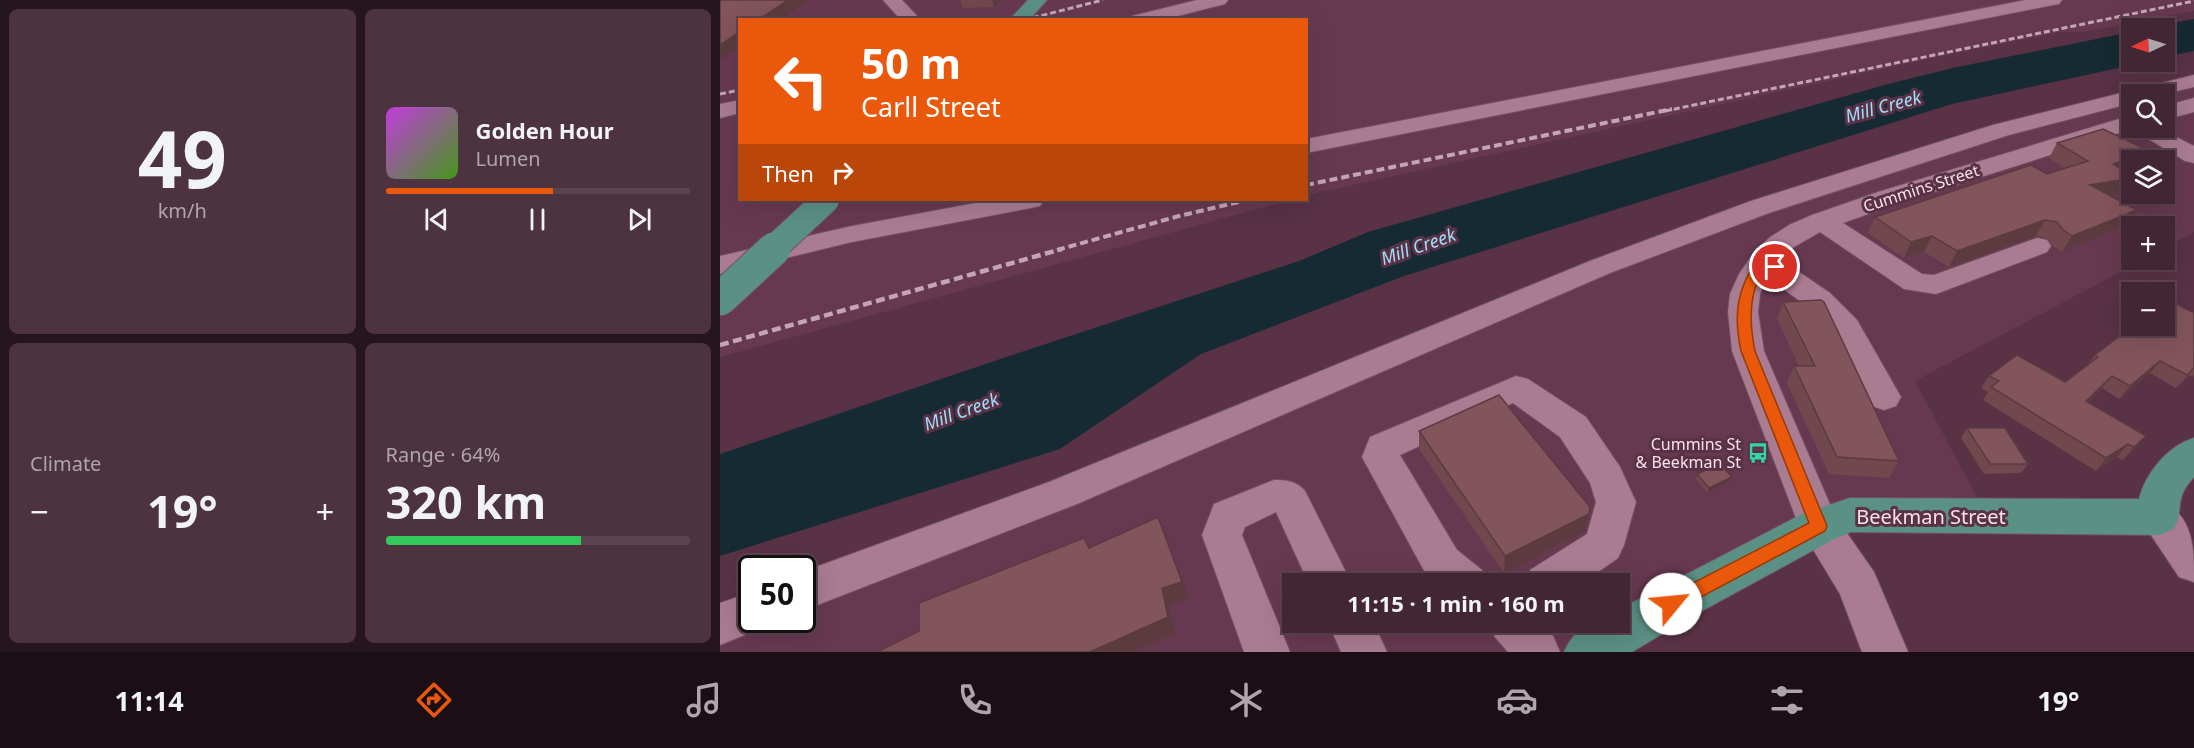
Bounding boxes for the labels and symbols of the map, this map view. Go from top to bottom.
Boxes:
north arrow [2121,18,2175,72]
water label: Mill Creek [1842,84,1925,128]
street label: Cummins Street [1860,159,1982,217]
water label: Mill Creek [1377,222,1460,270]
pin [1749,241,1800,292]
water label: Mill Creek [920,386,1003,436]
place label: Cummins St & Beekman St [1636,433,1741,473]
bus stop icon: Cummins St & Beekman St [1746,441,1770,465]
street label: Beekman Street [1856,503,2006,530]
speed limit sign: 50 [738,555,816,633]
position arrow [1639,572,1703,636]

